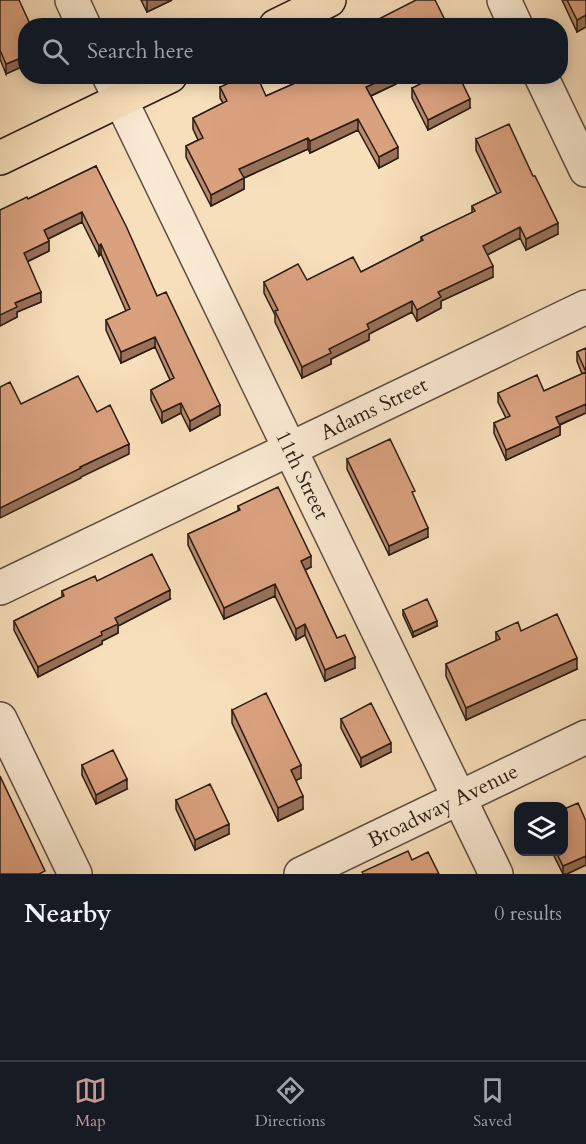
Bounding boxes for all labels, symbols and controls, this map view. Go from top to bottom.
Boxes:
search box [18,18,568,84]
icon: search [39,35,72,68]
text: Search here [87,36,194,66]
street label: Adams Street [315,370,433,447]
street label: 11th Street [268,426,336,525]
street label: Broadway Avenue [363,757,523,855]
map controls [514,802,568,856]
button: layers [514,802,568,856]
text: Nearby [24,896,112,931]
text: 0 results [494,900,562,927]
tab: Map [74,1074,107,1132]
tab: Directions [255,1074,325,1132]
tab: Saved [473,1074,512,1132]

